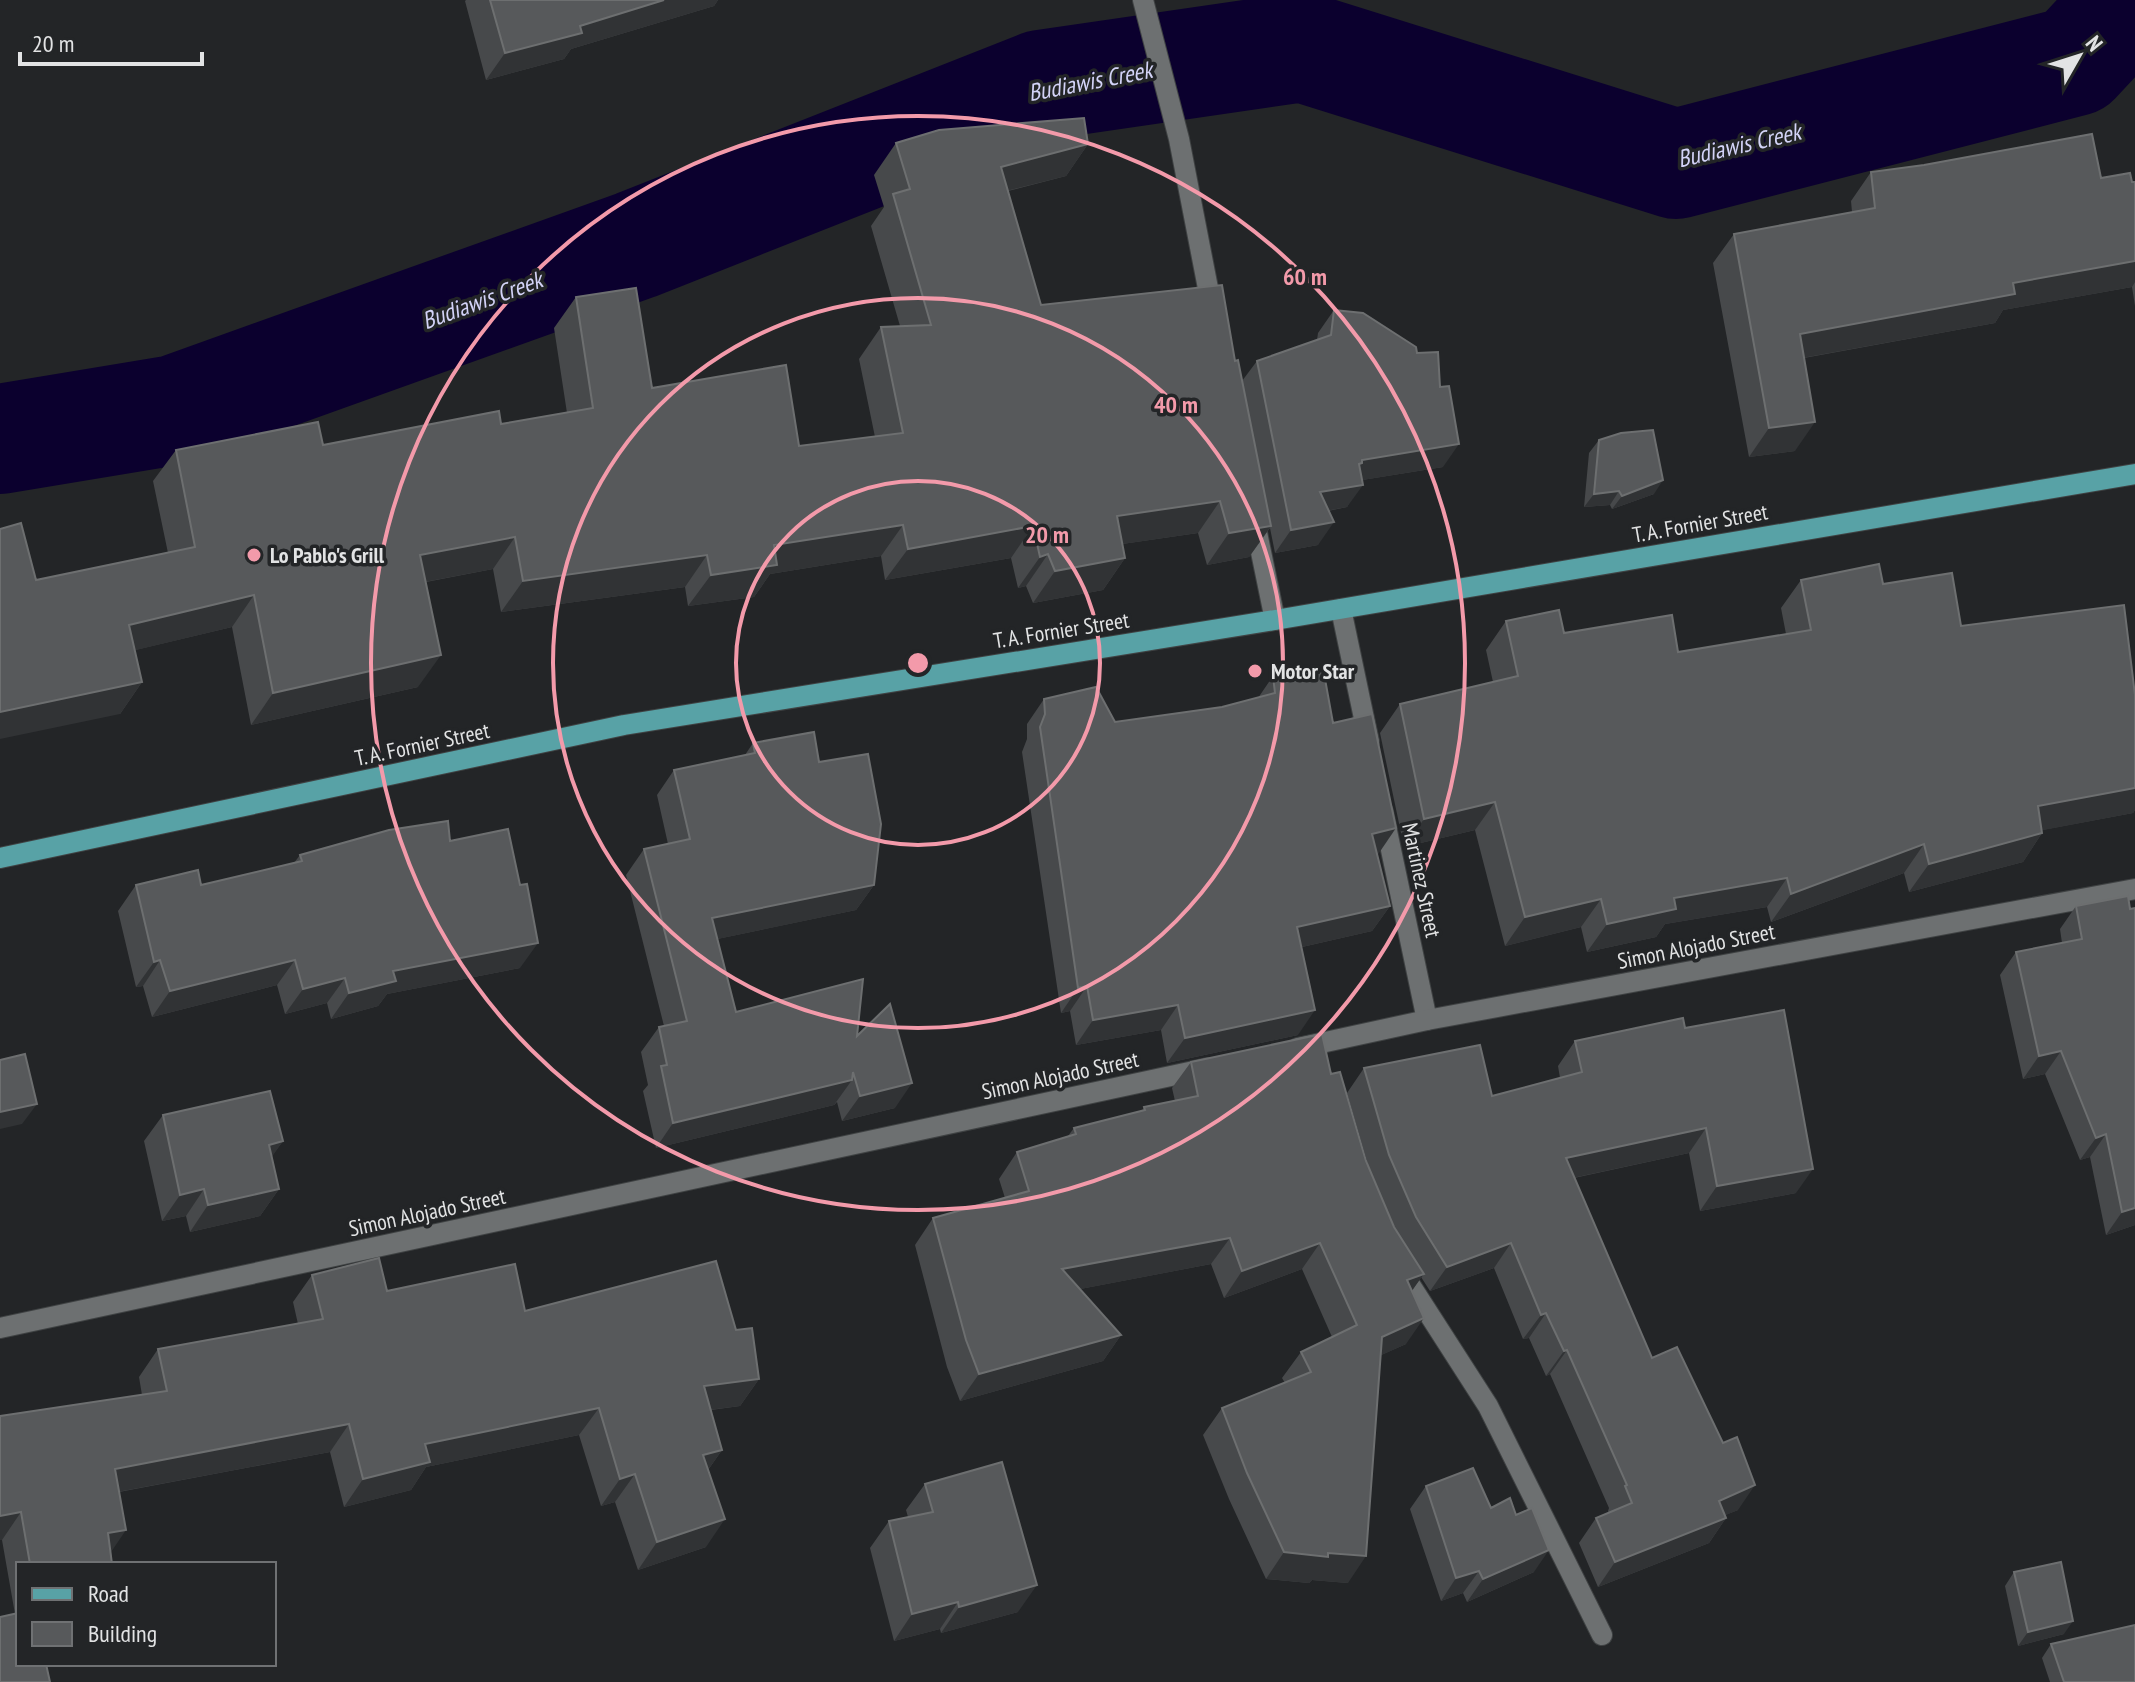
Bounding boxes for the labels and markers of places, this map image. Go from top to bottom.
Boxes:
place label: Lo Pablo's Grill [270,541,385,569]
marker: Lo Pablo's Grill [245,546,263,564]
centre of rings [904,649,932,677]
place label: Motor Star [1271,657,1355,685]
marker: Motor Star [1246,662,1264,680]

